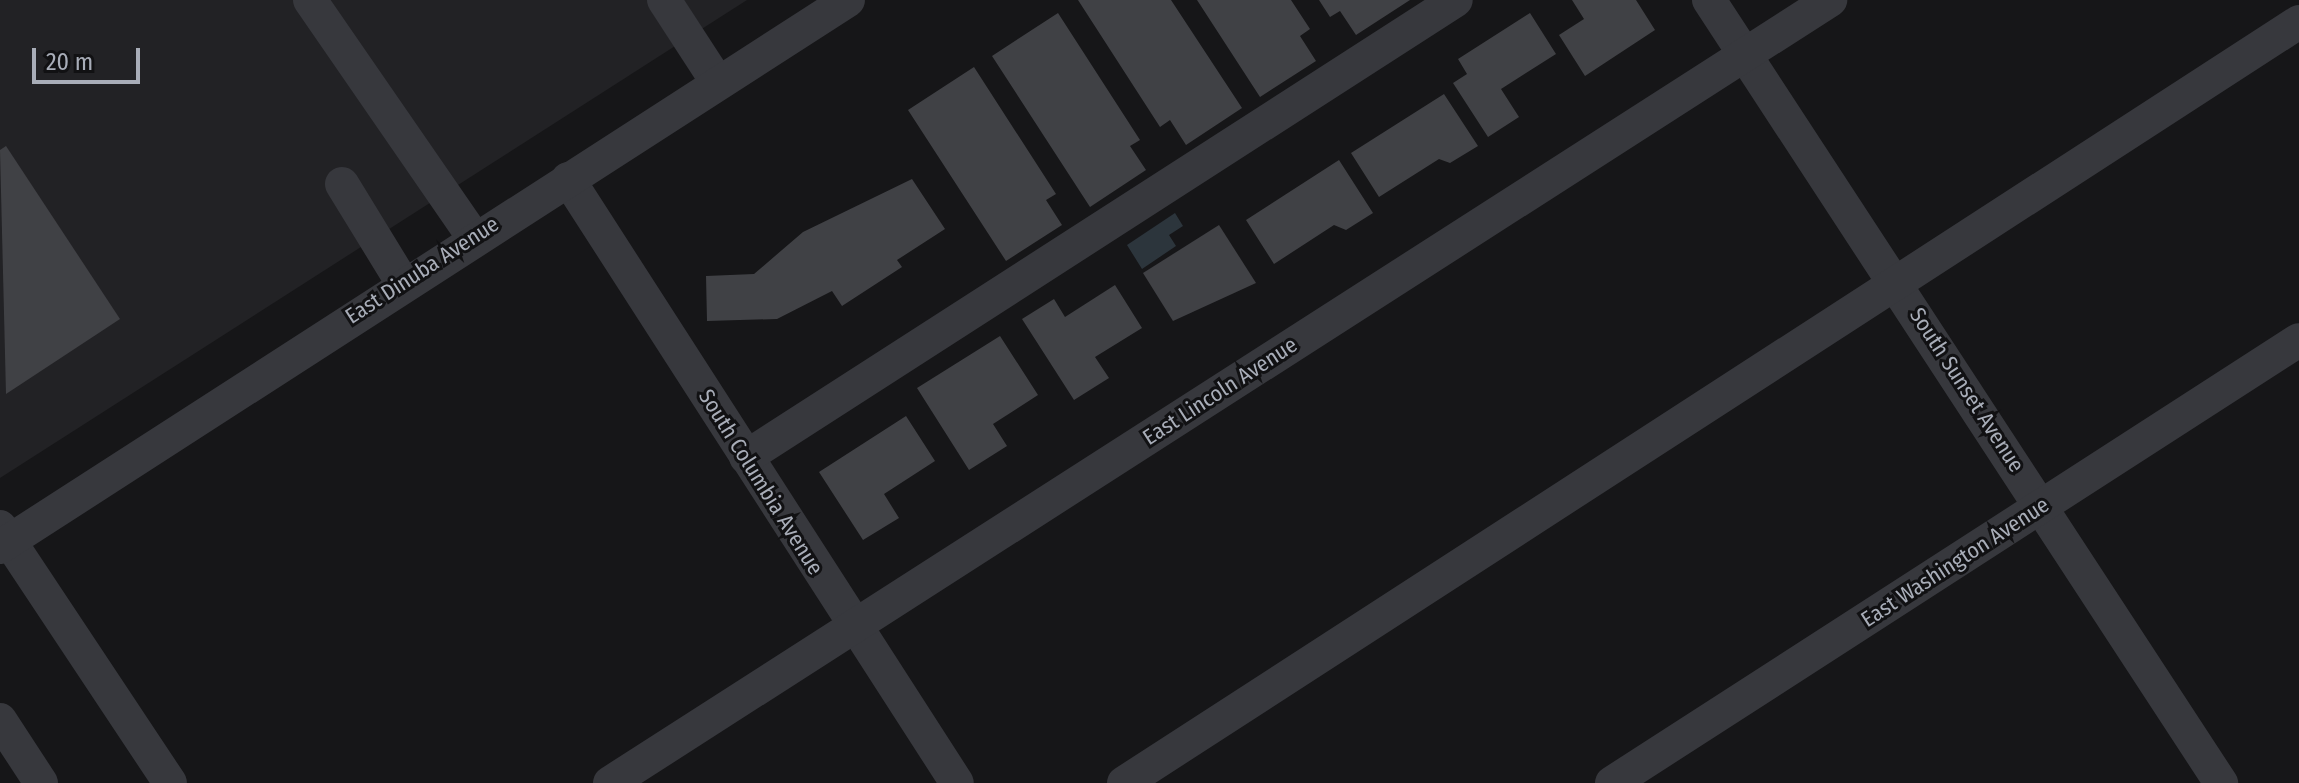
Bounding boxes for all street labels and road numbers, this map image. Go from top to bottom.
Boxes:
street label: East Dinuba Avenue [340,211,504,329]
street label: South Sunset Avenue [1904,303,2030,477]
street label: East Lincoln Avenue [1138,331,1302,451]
street label: South Columbia Avenue [693,384,829,580]
street label: East Washington Avenue [1856,491,2054,633]

